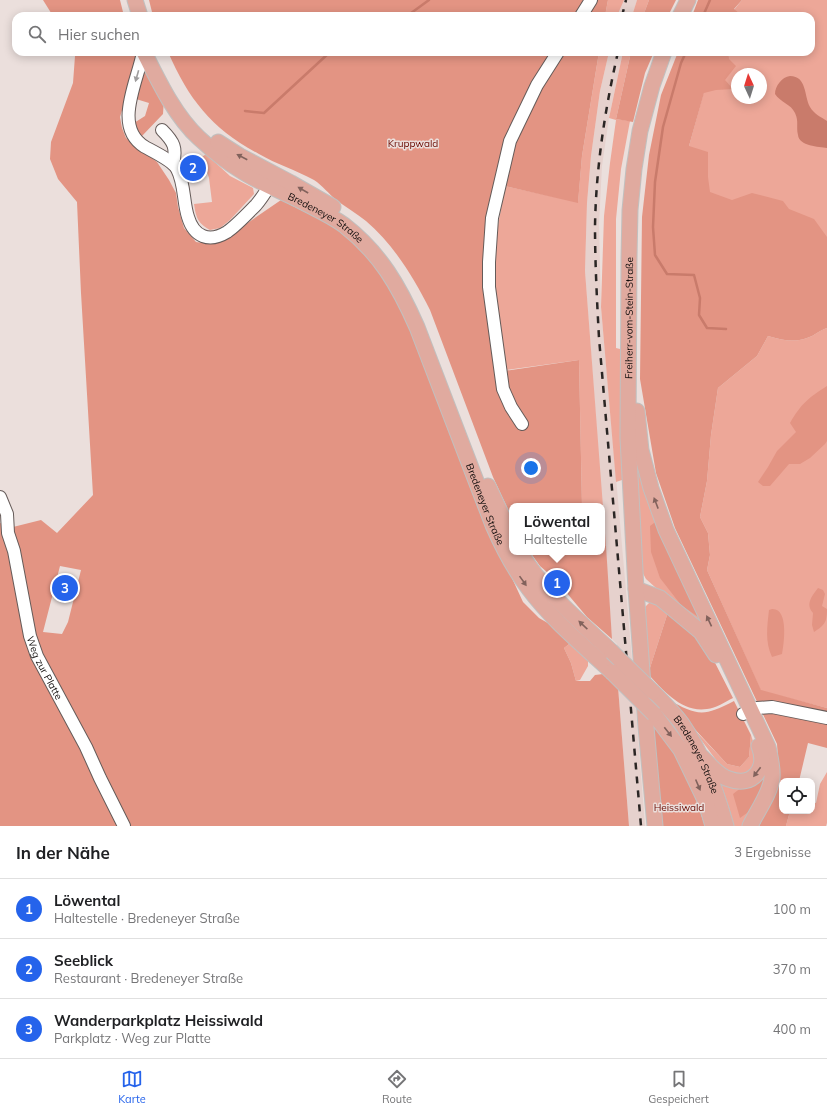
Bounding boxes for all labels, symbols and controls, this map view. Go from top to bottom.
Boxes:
search box [12,12,815,56]
icon: search [26,23,48,45]
text: Hier suchen [58,25,140,44]
north arrow [731,68,767,104]
one-way arrow [134,70,140,82]
park label: Kruppwald [388,137,438,150]
pin: 2 [180,153,206,183]
one-way arrow [236,154,248,160]
one-way arrow [297,186,309,193]
street label: Bredeneyer Straße [286,189,366,245]
street label: Freiherr-vom-Stein-Straße [622,257,636,379]
your location [521,458,541,478]
street label: Bredeneyer Straße [463,461,508,547]
one-way arrow [653,496,659,508]
popup [509,503,605,555]
text: Löwental [524,512,590,531]
text: Haltestelle [524,531,587,547]
pin: 1 [544,568,570,598]
pin: 3 [52,573,78,603]
one-way arrow [519,576,527,586]
one-way arrow [706,616,712,627]
one-way arrow [578,620,588,630]
street label: Weg zur Platte [24,634,66,702]
street label: Bredeneyer Straße [671,712,722,795]
one-way arrow [664,726,672,737]
one-way arrow [753,766,761,777]
map controls [779,778,815,814]
button: locate [779,778,815,814]
one-way arrow [695,779,702,791]
park label: Heissiwald [654,801,704,814]
text: In der Nähe [16,842,110,863]
text: 3 Ergebnisse [734,844,811,860]
text: Löwental [54,891,120,910]
text: 1 [25,901,33,917]
text: 100 m [773,901,811,917]
text: Haltestelle · Bredeneyer Straße [54,910,240,926]
text: Seeblick [54,951,113,970]
text: 2 [25,961,33,977]
text: 370 m [773,961,811,977]
text: Restaurant · Bredeneyer Straße [54,970,243,986]
text: Wanderparkplatz Heissiwald [54,1011,263,1030]
text: 3 [25,1021,33,1037]
text: 400 m [773,1021,811,1037]
text: Parkplatz · Weg zur Platte [54,1030,211,1046]
tab: Karte [118,1068,146,1106]
tab: Route [382,1068,412,1106]
tab: Gespeichert [648,1068,709,1106]

